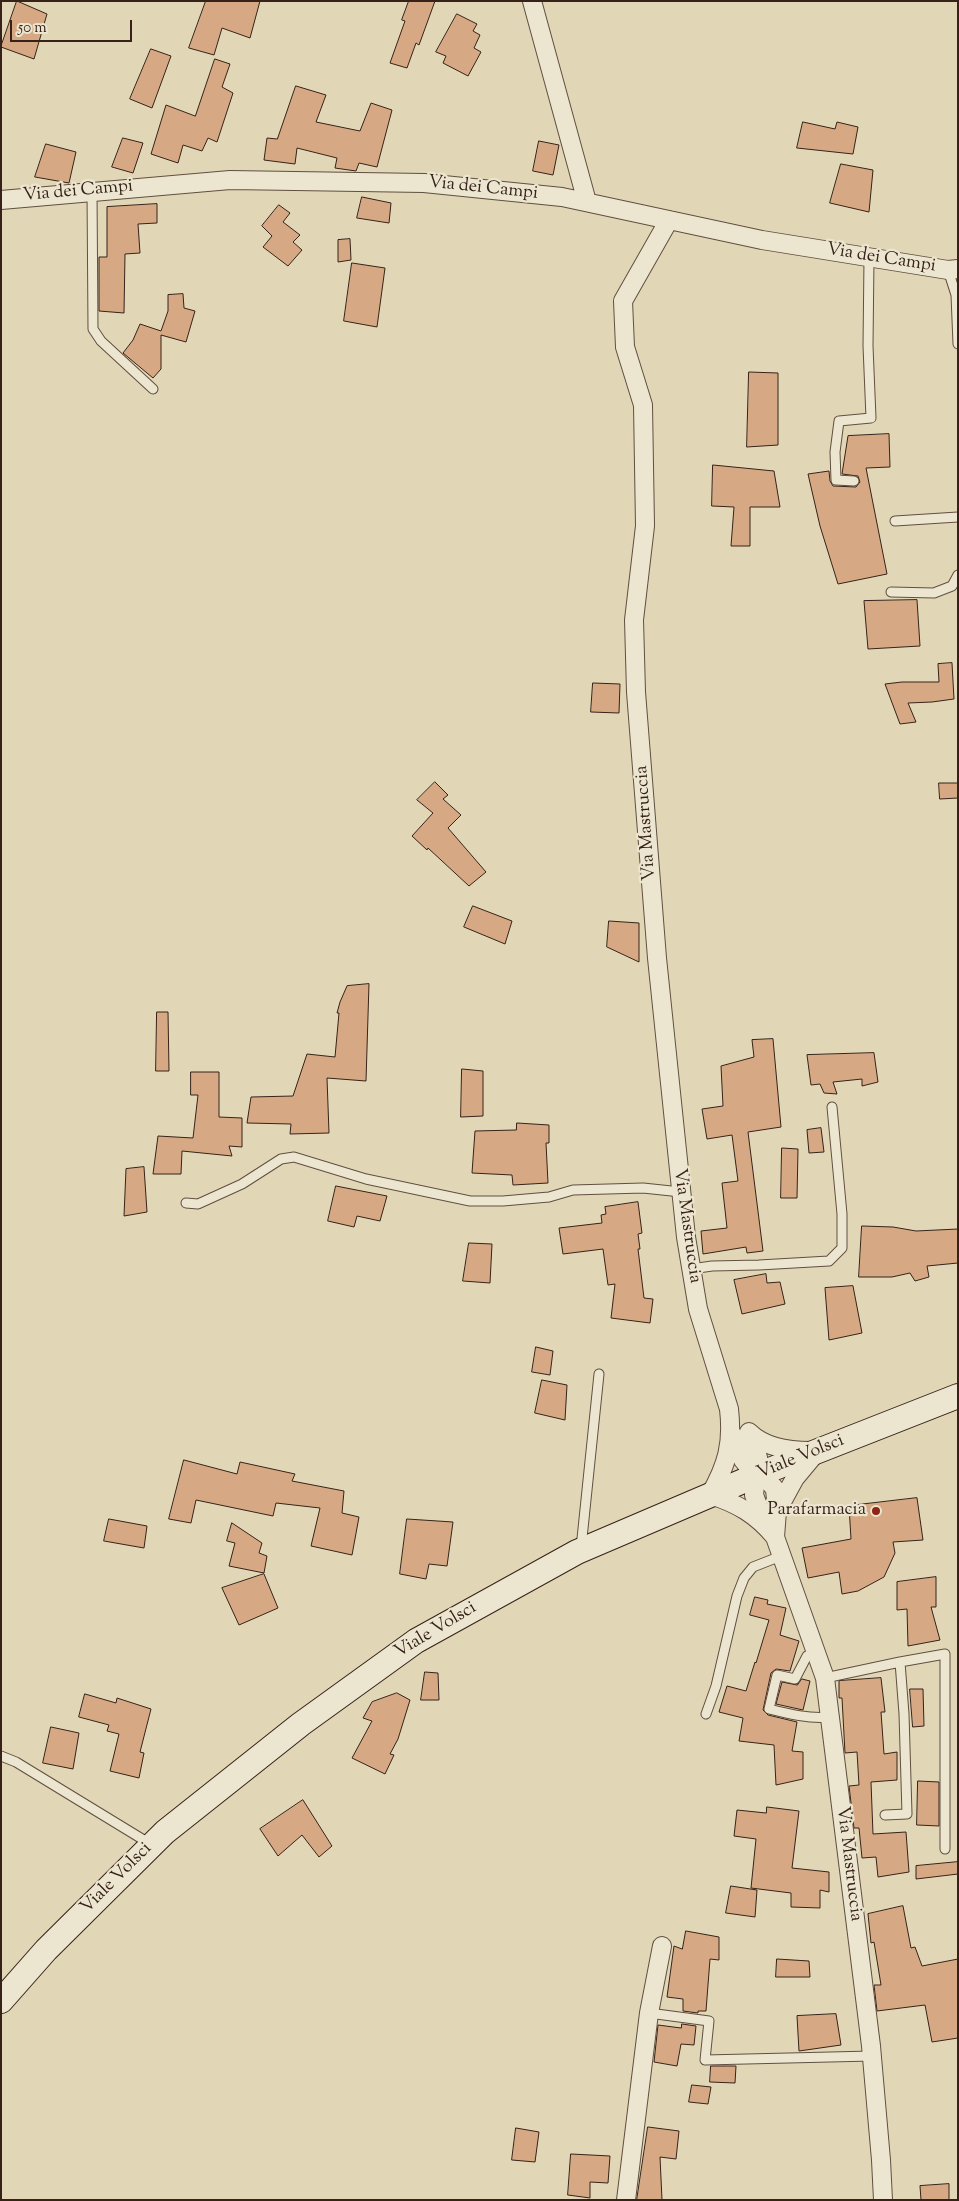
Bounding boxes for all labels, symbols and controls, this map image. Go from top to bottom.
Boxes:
scale bar [12,10,135,42]
text: 50 m [18,18,47,39]
street label: Via dei Campi [427,172,539,206]
street label: Via dei Campi [22,176,134,208]
street label: Via dei Campi [825,240,937,278]
street label: Via Mastruccia [632,765,662,881]
street label: Via Mastruccia [667,1167,705,1285]
street label: Viale Volsci [754,1431,848,1485]
place label: Parafarmacia [768,1500,866,1522]
marker: Parafarmacia [870,1505,882,1517]
street label: Viale Volsci [391,1598,481,1664]
street label: Via Mastruccia [830,1805,866,1923]
street label: Viale Volsci [77,1839,157,1919]

